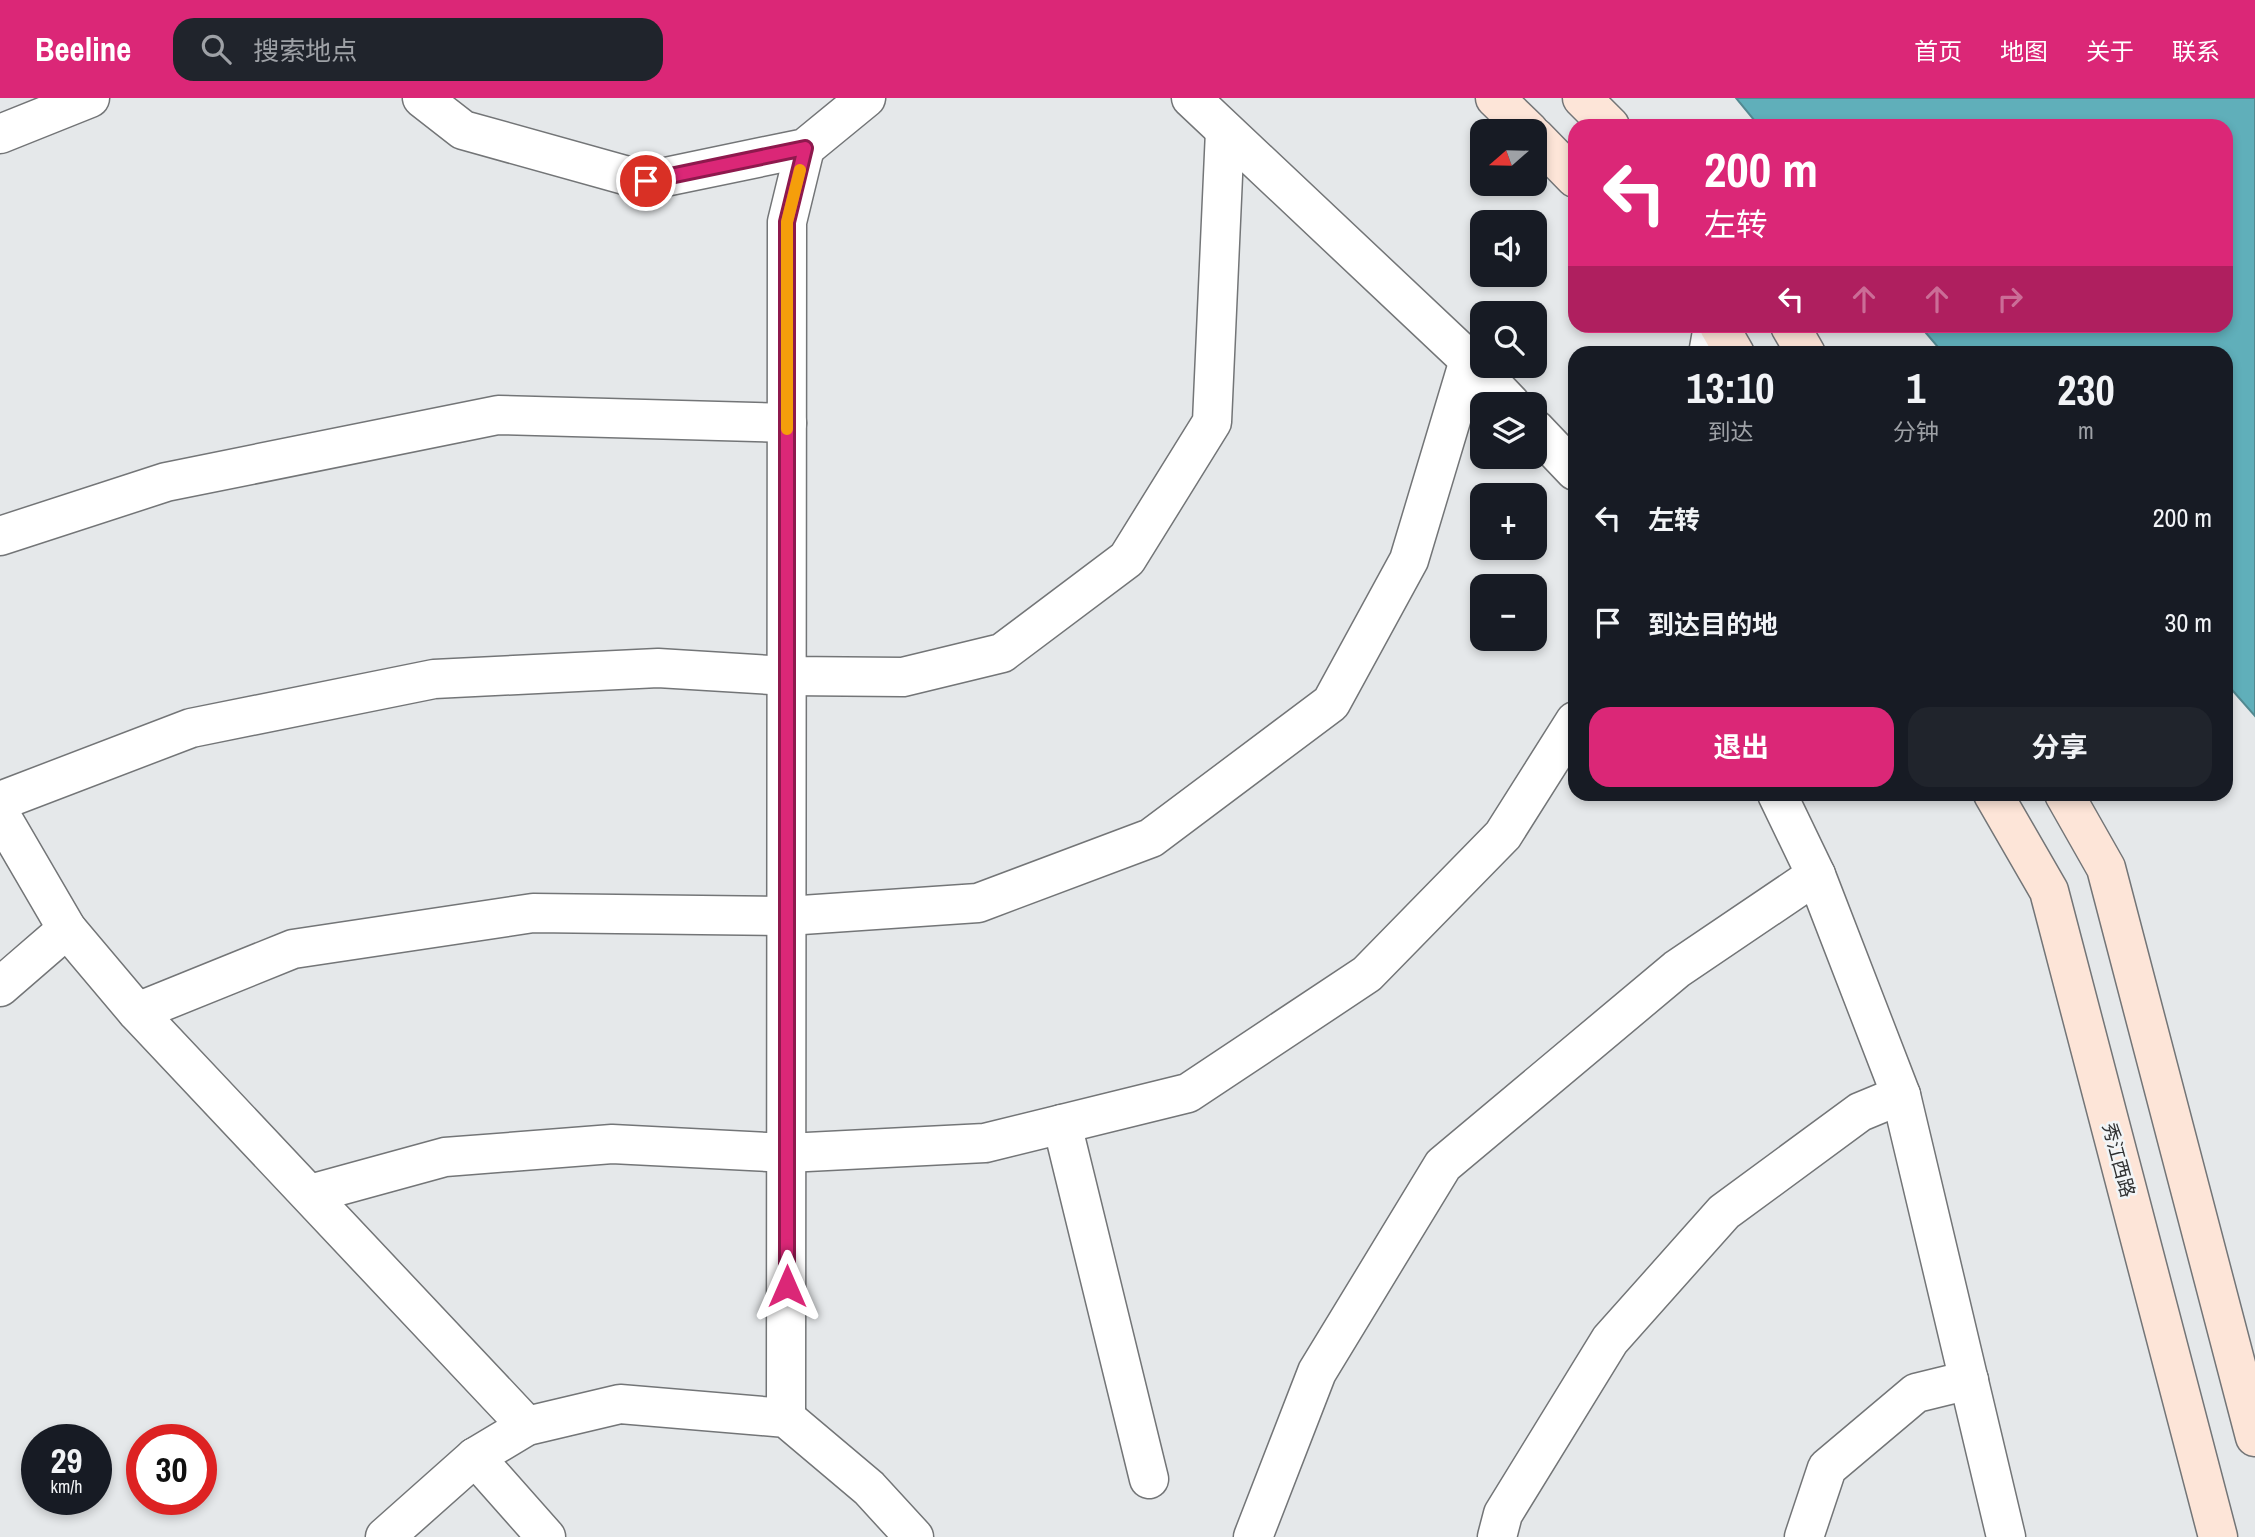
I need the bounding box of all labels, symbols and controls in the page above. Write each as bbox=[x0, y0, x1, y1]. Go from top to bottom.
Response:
search box bbox=[173, 18, 663, 81]
text: Beeline bbox=[35, 27, 131, 71]
icon: search bbox=[197, 30, 235, 68]
text: 搜索地点 bbox=[253, 33, 357, 68]
text: 首页 bbox=[1914, 35, 1962, 67]
text: 地图 bbox=[2000, 35, 2048, 67]
text: 关于 bbox=[2086, 35, 2134, 67]
text: 联系 bbox=[2172, 35, 2220, 67]
north arrow bbox=[1470, 119, 1547, 196]
map controls bbox=[1470, 119, 1547, 651]
text: 200 m bbox=[1704, 136, 1818, 202]
icon: left bbox=[1589, 147, 1680, 238]
pin bbox=[616, 151, 676, 211]
icon: arrive bbox=[627, 162, 665, 200]
text: 左转 bbox=[1704, 203, 1768, 246]
button: sound bbox=[1470, 210, 1547, 287]
icon: left bbox=[1772, 280, 1810, 318]
icon: ahead bbox=[1845, 280, 1883, 318]
icon: ahead bbox=[1918, 280, 1956, 318]
icon: right bbox=[1991, 280, 2029, 318]
button: search bbox=[1470, 301, 1547, 378]
text: 13:10 bbox=[1686, 360, 1774, 416]
text: 1 bbox=[1906, 360, 1925, 416]
text: 230 bbox=[2057, 362, 2115, 418]
button: layers bbox=[1470, 392, 1547, 469]
text: m bbox=[2078, 415, 2094, 446]
text: 到达 bbox=[1707, 416, 1753, 447]
text: 分钟 bbox=[1893, 416, 1939, 447]
button: + bbox=[1470, 483, 1547, 560]
icon: left bbox=[1589, 499, 1627, 537]
text: 200 m bbox=[2153, 500, 2212, 535]
text: 左转 bbox=[1648, 502, 1700, 537]
button: − bbox=[1470, 574, 1547, 651]
icon: arrive bbox=[1589, 604, 1627, 642]
text: 30 m bbox=[2165, 605, 2212, 640]
text: 到达目的地 bbox=[1648, 607, 1778, 642]
button: 退出 bbox=[1589, 707, 1894, 787]
button: 分享 bbox=[1908, 707, 2212, 787]
street label: 秀江西路 bbox=[2097, 1120, 2141, 1200]
position arrow bbox=[750, 1249, 824, 1323]
speed limit sign: 30 bbox=[126, 1424, 217, 1515]
text: 29 bbox=[51, 1437, 82, 1484]
text: km/h bbox=[51, 1474, 83, 1499]

